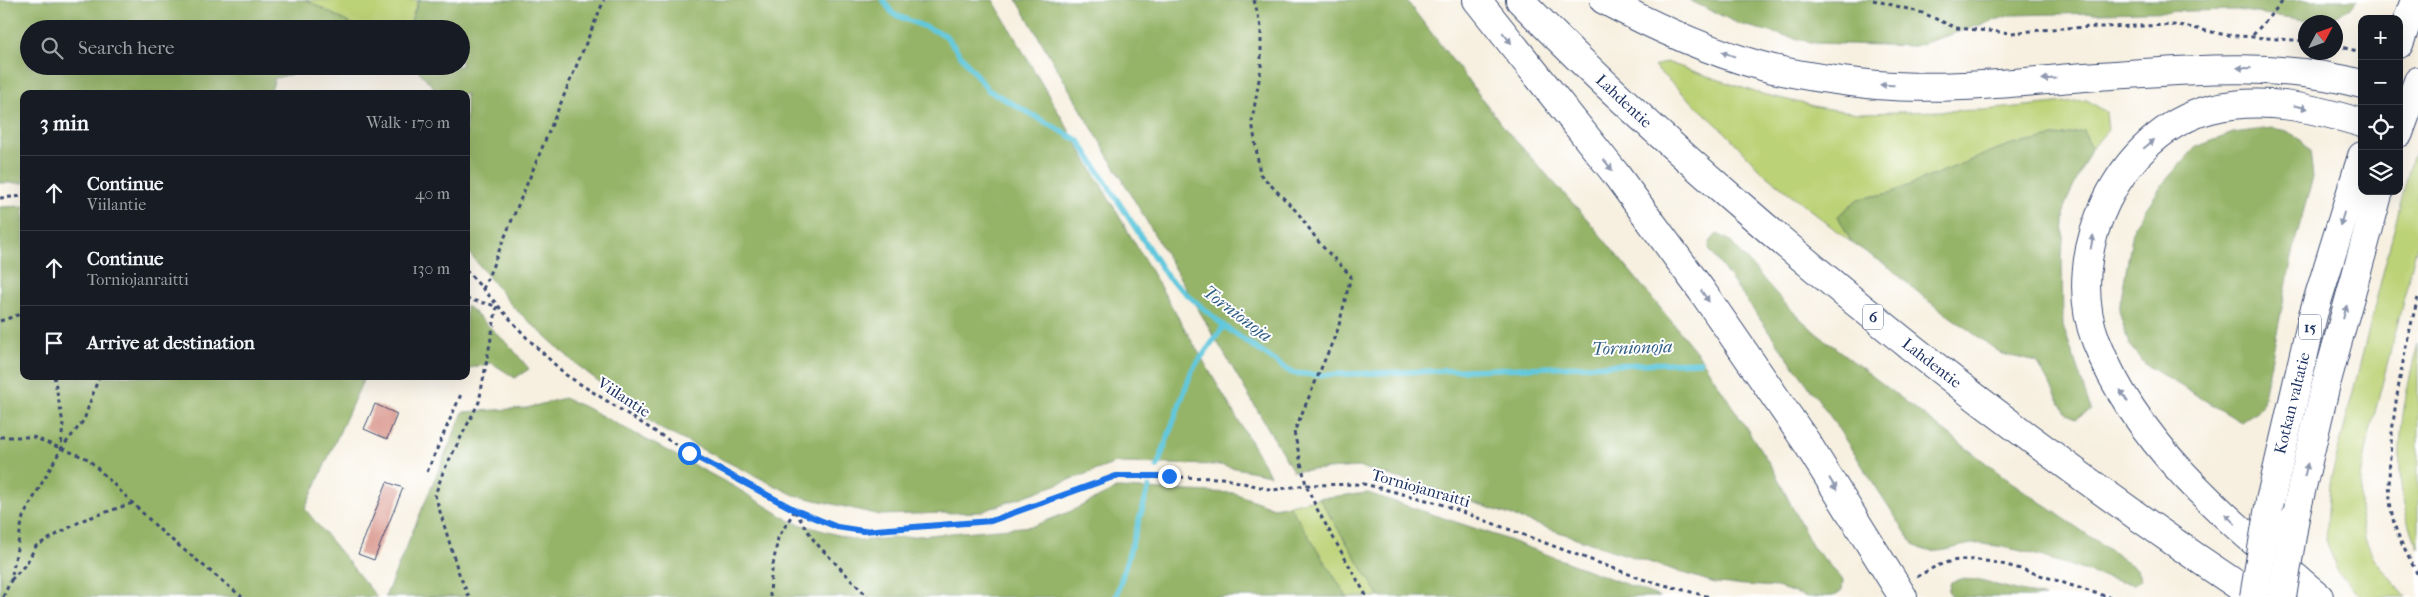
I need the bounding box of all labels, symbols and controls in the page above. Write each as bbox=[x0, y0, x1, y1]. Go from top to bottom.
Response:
north arrow bbox=[2298, 15, 2343, 60]
map controls bbox=[2358, 15, 2403, 195]
button: + bbox=[2358, 15, 2403, 60]
search box bbox=[20, 20, 470, 75]
one-way arrow bbox=[1501, 31, 1512, 44]
icon: search bbox=[38, 34, 66, 62]
text: Search here bbox=[78, 37, 174, 59]
one-way arrow bbox=[1720, 50, 1735, 57]
button: − bbox=[2358, 60, 2403, 105]
one-way arrow bbox=[2236, 64, 2252, 72]
street label: Lahdentie bbox=[1592, 70, 1656, 132]
one-way arrow bbox=[2041, 76, 2057, 84]
one-way arrow bbox=[1878, 81, 1894, 89]
one-way arrow bbox=[2293, 103, 2308, 111]
button: locate bbox=[2358, 105, 2403, 150]
text: 3 min bbox=[40, 111, 89, 135]
text: Walk · 170 m bbox=[366, 113, 450, 132]
one-way arrow bbox=[2142, 139, 2155, 150]
button: layers bbox=[2358, 150, 2403, 195]
one-way arrow bbox=[1603, 158, 1614, 171]
text: Continue bbox=[87, 173, 163, 195]
icon: ahead bbox=[40, 179, 68, 207]
text: 40 m bbox=[415, 184, 450, 203]
text: Viilantie bbox=[87, 195, 146, 214]
one-way arrow bbox=[2338, 212, 2346, 227]
one-way arrow bbox=[2089, 233, 2097, 249]
text: Continue bbox=[87, 248, 163, 270]
icon: ahead bbox=[40, 254, 68, 282]
text: 130 m bbox=[412, 259, 450, 278]
text: Torniojanraitti bbox=[87, 270, 189, 289]
water label: Tornionoja bbox=[1198, 281, 1276, 347]
one-way arrow bbox=[1700, 289, 1710, 303]
road number: 6 bbox=[1863, 304, 1883, 330]
one-way arrow bbox=[2341, 305, 2349, 320]
road number: 15 bbox=[2299, 314, 2321, 340]
icon: arrive bbox=[40, 329, 68, 357]
text: Arrive at destination bbox=[87, 332, 255, 354]
street label: Lahdentie bbox=[1899, 334, 1966, 392]
water label: Tornionoja bbox=[1591, 336, 1673, 360]
street label: Kotkan valtatie bbox=[2270, 350, 2314, 456]
street label: Viilantie bbox=[593, 372, 654, 421]
one-way arrow bbox=[2119, 389, 2129, 403]
route start bbox=[678, 442, 701, 465]
one-way arrow bbox=[2302, 462, 2310, 477]
route end bbox=[1158, 465, 1181, 488]
street label: Torniojanraitti bbox=[1369, 465, 1473, 511]
one-way arrow bbox=[1829, 478, 1838, 491]
one-way arrow bbox=[2224, 513, 2236, 525]

